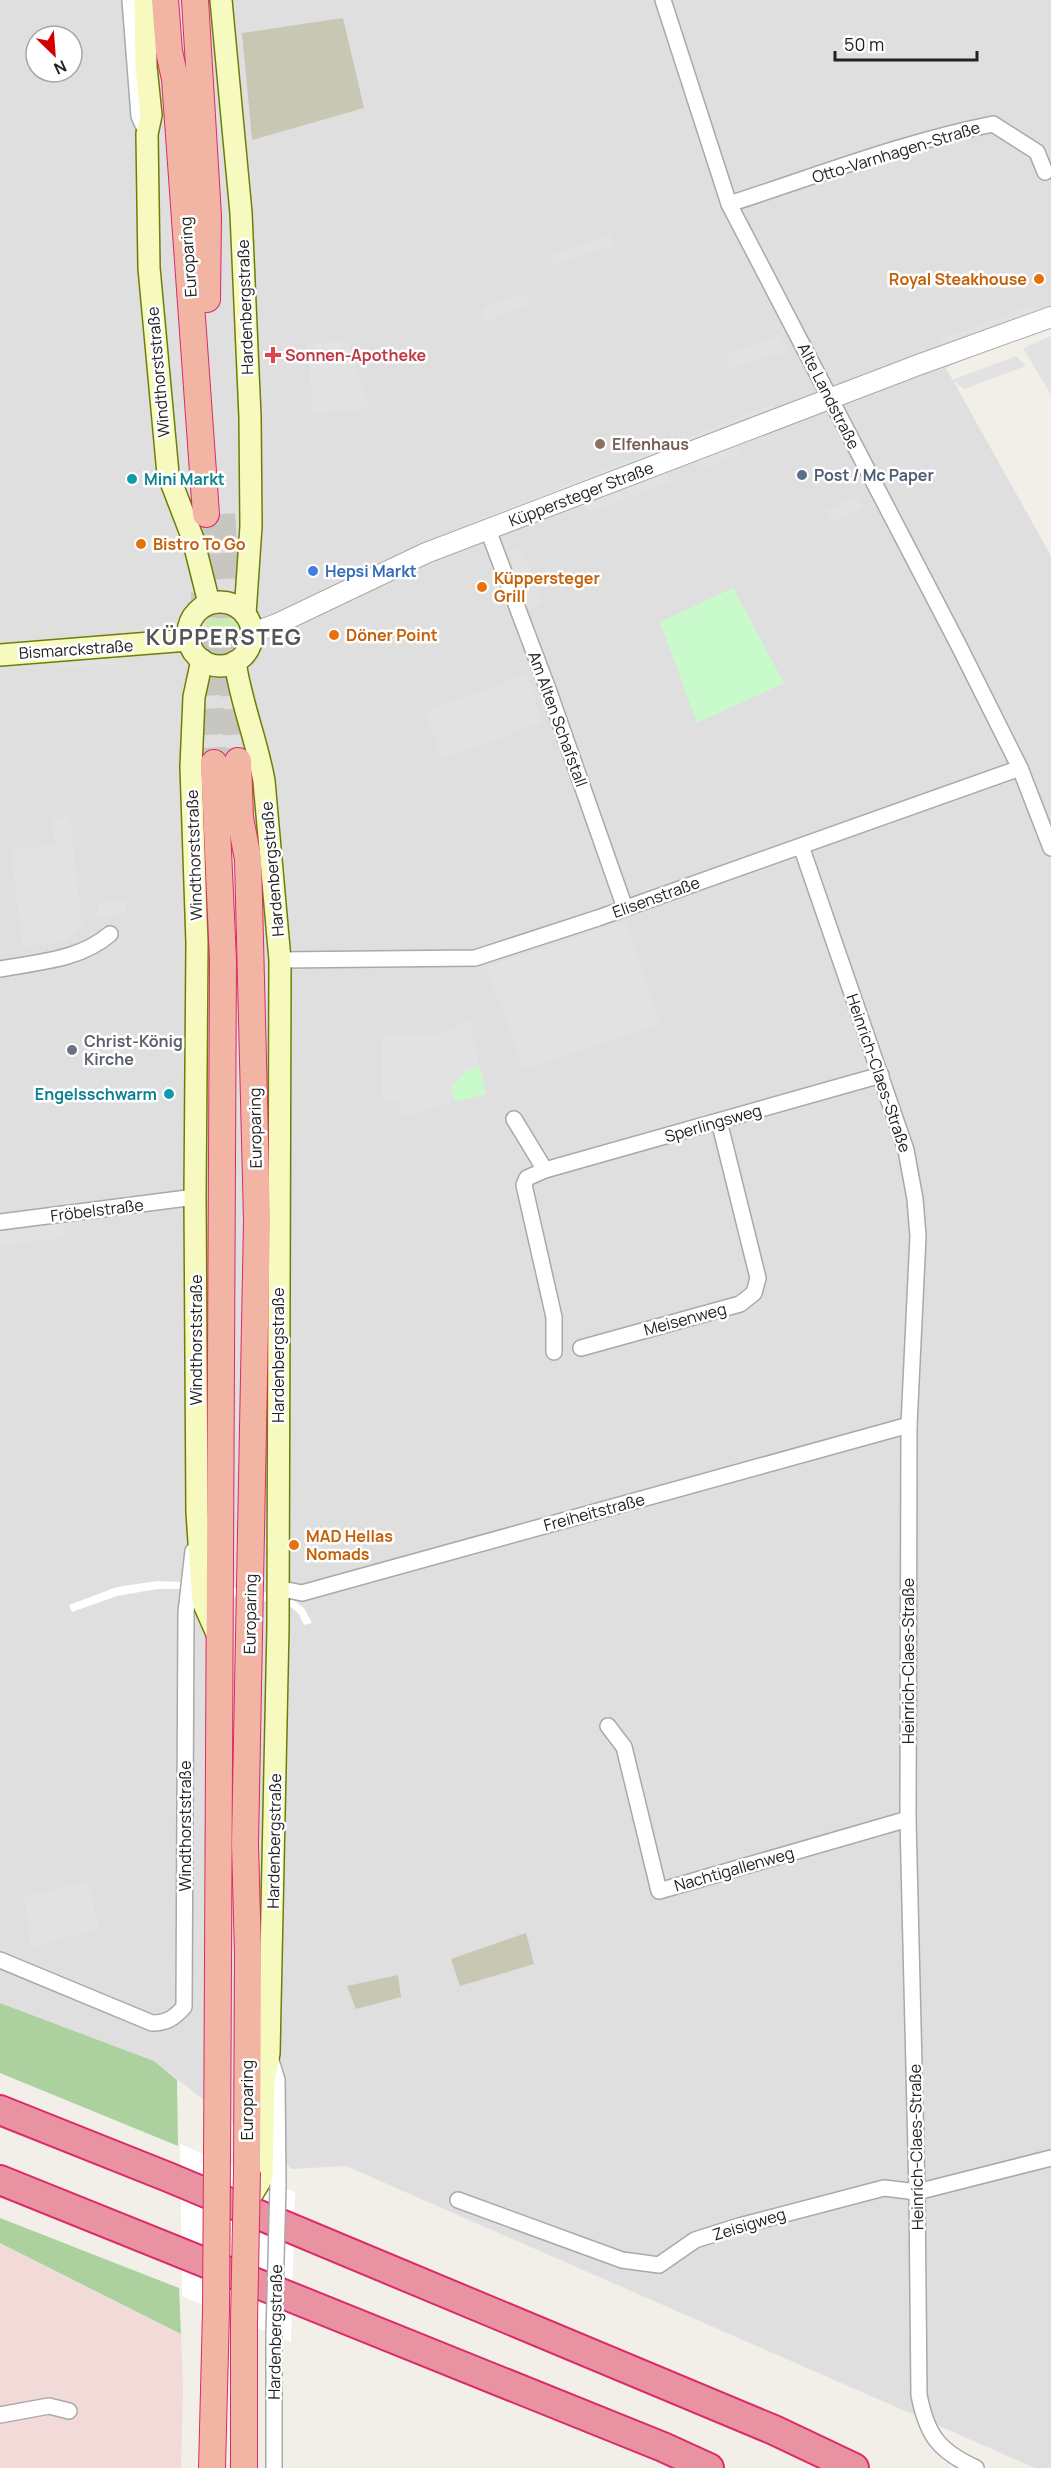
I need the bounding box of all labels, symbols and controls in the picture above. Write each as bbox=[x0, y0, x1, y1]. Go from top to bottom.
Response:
north arrow bbox=[24, 24, 84, 84]
scale bar bbox=[835, 24, 978, 62]
text: 50 m bbox=[844, 32, 884, 56]
text: N bbox=[50, 55, 70, 80]
street label: Otto-Varnhagen-Straße bbox=[809, 116, 983, 188]
street label: Europaring bbox=[174, 216, 202, 298]
street label: Hardenbergstraße bbox=[232, 239, 258, 375]
place label: Royal Steakhouse bbox=[889, 268, 1027, 290]
marker: Royal Steakhouse bbox=[1032, 272, 1046, 286]
street label: Windthorststraße bbox=[141, 306, 175, 438]
street label: Alte Landstraße bbox=[793, 339, 865, 453]
place label: Sonnen-Apotheke bbox=[285, 344, 427, 366]
marker: Sonnen-Apotheke bbox=[266, 348, 280, 362]
place label: Elfenhaus bbox=[612, 433, 689, 455]
marker: Elfenhaus bbox=[593, 437, 607, 451]
street label: Küppersteger Straße bbox=[505, 456, 657, 532]
place label: Post / Mc Paper bbox=[814, 464, 934, 486]
place label: Mini Markt bbox=[144, 468, 225, 490]
marker: Post / Mc Paper bbox=[795, 468, 809, 482]
marker: Mini Markt bbox=[125, 472, 139, 486]
place label: Bistro To Go bbox=[153, 533, 246, 555]
marker: Bistro To Go bbox=[134, 537, 148, 551]
place label: Hepsi Markt bbox=[325, 560, 417, 582]
marker: Hepsi Markt bbox=[306, 564, 320, 578]
place label: Küppersteger Grill bbox=[494, 567, 600, 607]
marker: Küppersteger Grill bbox=[475, 580, 489, 594]
district label: KÜPPERSTEG bbox=[146, 622, 302, 652]
place label: Döner Point bbox=[346, 624, 438, 646]
marker: Döner Point bbox=[327, 628, 341, 642]
street label: Bismarckstraße bbox=[18, 634, 134, 664]
street label: Am Alten Schafstall bbox=[523, 648, 593, 790]
street label: Windthorststraße bbox=[181, 789, 207, 921]
street label: Hardenbergstraße bbox=[255, 801, 289, 937]
street label: Elisenstraße bbox=[609, 871, 703, 923]
street label: Heinrich-Claes-Straße bbox=[842, 991, 916, 1155]
place label: Christ-König Kirche bbox=[84, 1030, 183, 1070]
marker: Christ-König Kirche bbox=[65, 1043, 79, 1057]
place label: Engelsschwarm bbox=[35, 1083, 157, 1105]
marker: Engelsschwarm bbox=[162, 1087, 176, 1101]
street label: Europaring bbox=[243, 1088, 267, 1168]
street label: Sperlingsweg bbox=[662, 1099, 764, 1147]
street label: Fröbelstraße bbox=[49, 1193, 145, 1227]
street label: Windthorststraße bbox=[185, 1274, 207, 1406]
street label: Hardenbergstraße bbox=[267, 1287, 289, 1423]
street label: Meisenweg bbox=[641, 1297, 729, 1341]
street label: Freiheitstraße bbox=[541, 1488, 647, 1536]
place label: MAD Hellas Nomads bbox=[306, 1525, 393, 1565]
marker: MAD Hellas Nomads bbox=[287, 1538, 301, 1552]
street label: Europaring bbox=[238, 1574, 262, 1654]
street label: Heinrich-Claes-Straße bbox=[897, 1578, 919, 1744]
street label: Windthorststraße bbox=[174, 1760, 196, 1892]
street label: Hardenbergstraße bbox=[262, 1773, 286, 1909]
street label: Nachtigallenweg bbox=[672, 1841, 796, 1897]
street label: Europaring bbox=[236, 2060, 258, 2140]
street label: Heinrich-Claes-Straße bbox=[904, 2064, 928, 2230]
street label: Zeisigweg bbox=[710, 2202, 788, 2246]
street label: Hardenbergstraße bbox=[263, 2264, 287, 2400]

